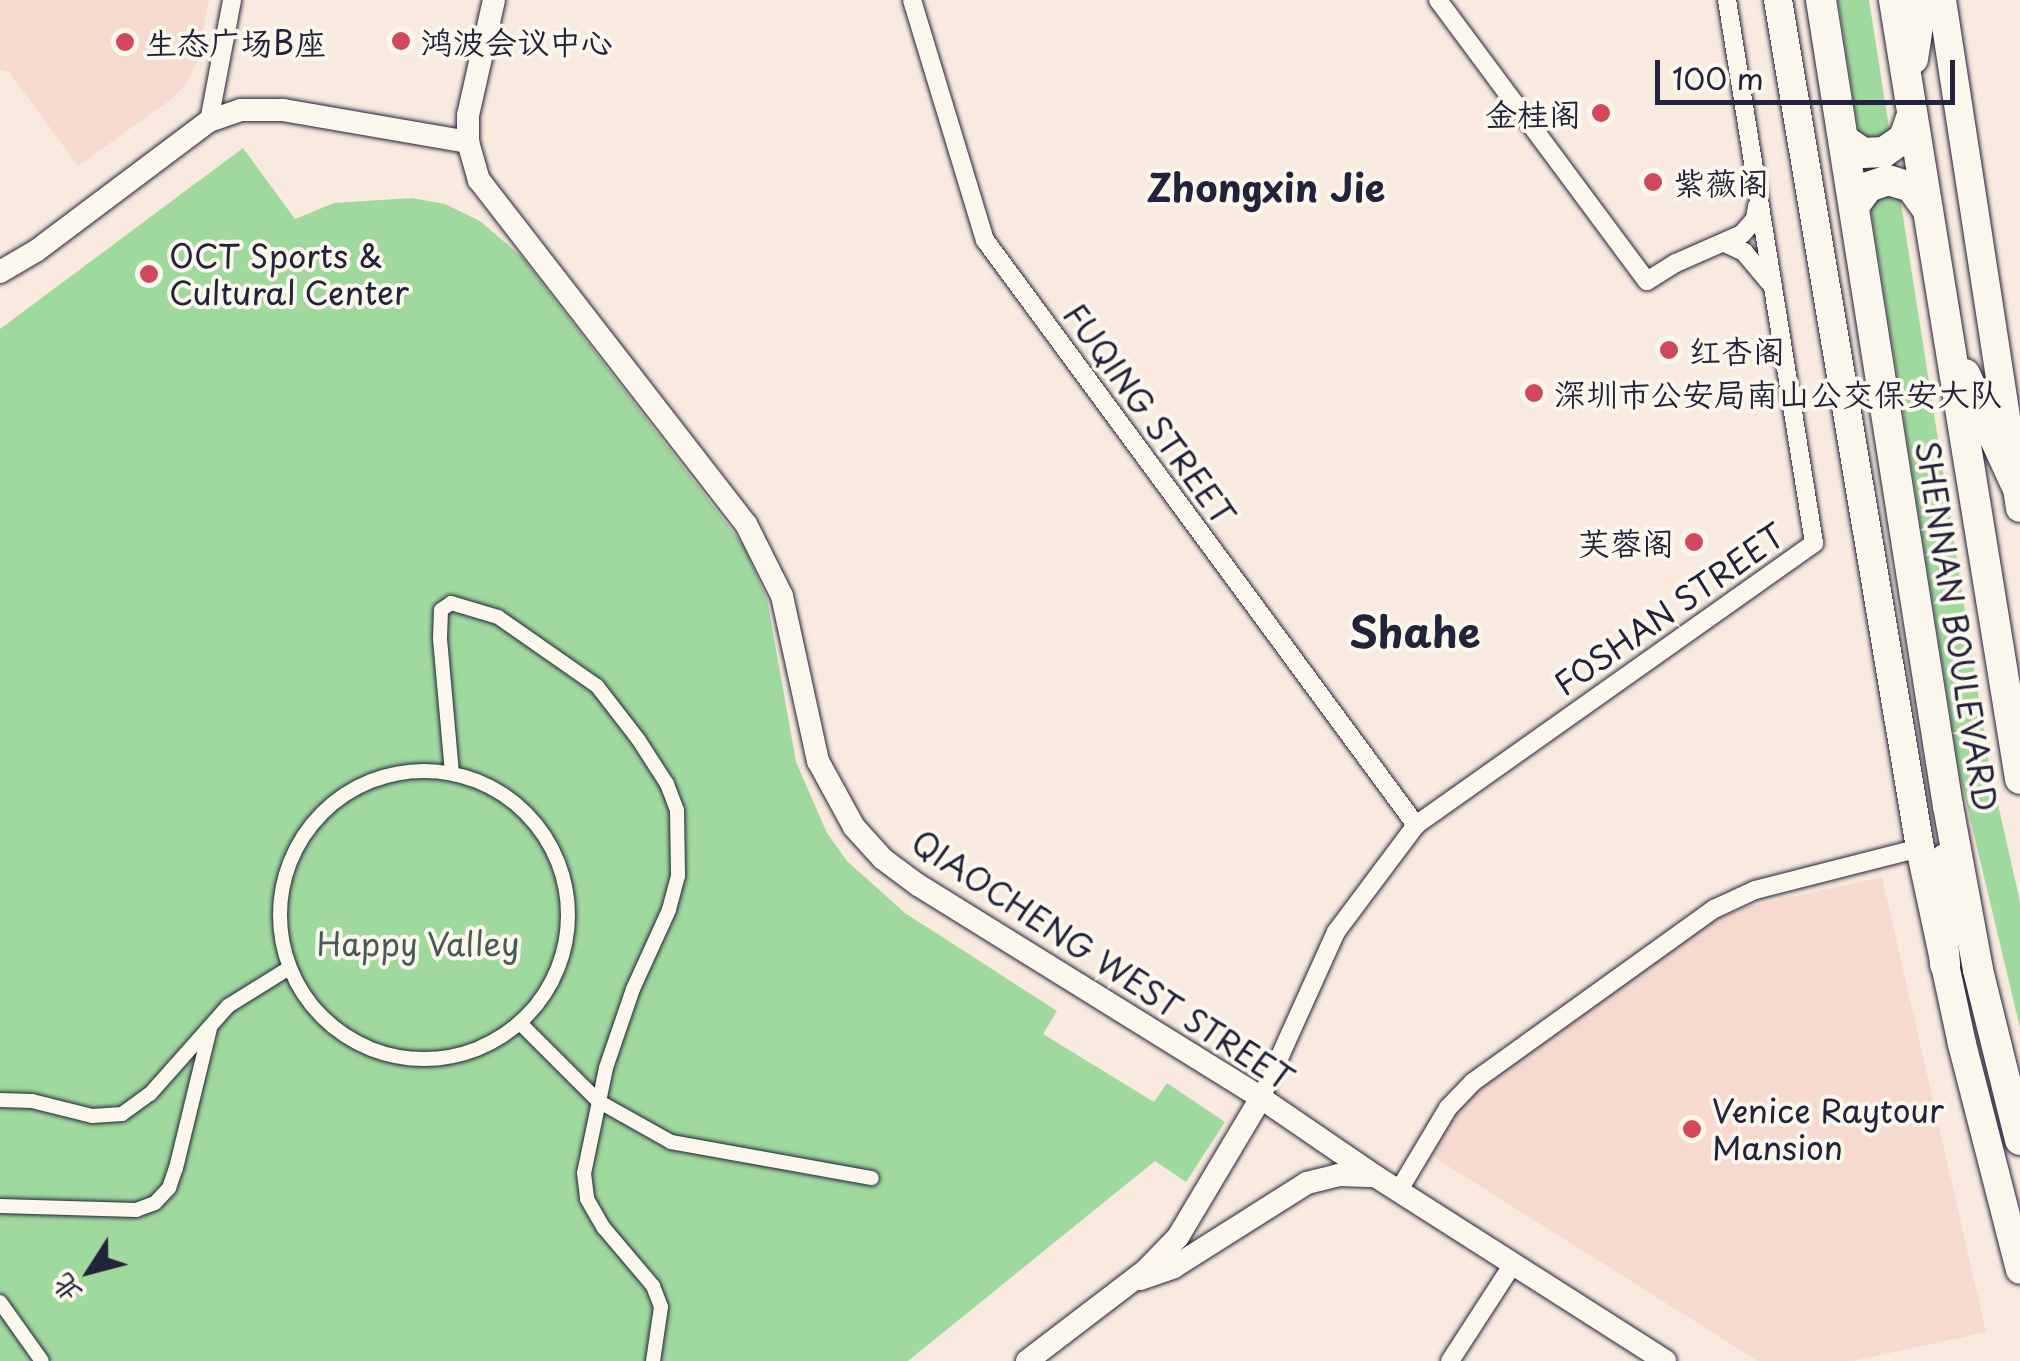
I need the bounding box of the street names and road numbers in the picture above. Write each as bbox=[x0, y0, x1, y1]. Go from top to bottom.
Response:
street label: FUQING STREET bbox=[1056, 294, 1244, 534]
street label: SHENNAN BOULEVARD bbox=[1909, 437, 2005, 815]
street label: FOSHAN STREET bbox=[1546, 515, 1792, 703]
street label: QIAOCHENG WEST STREET bbox=[904, 821, 1302, 1099]

